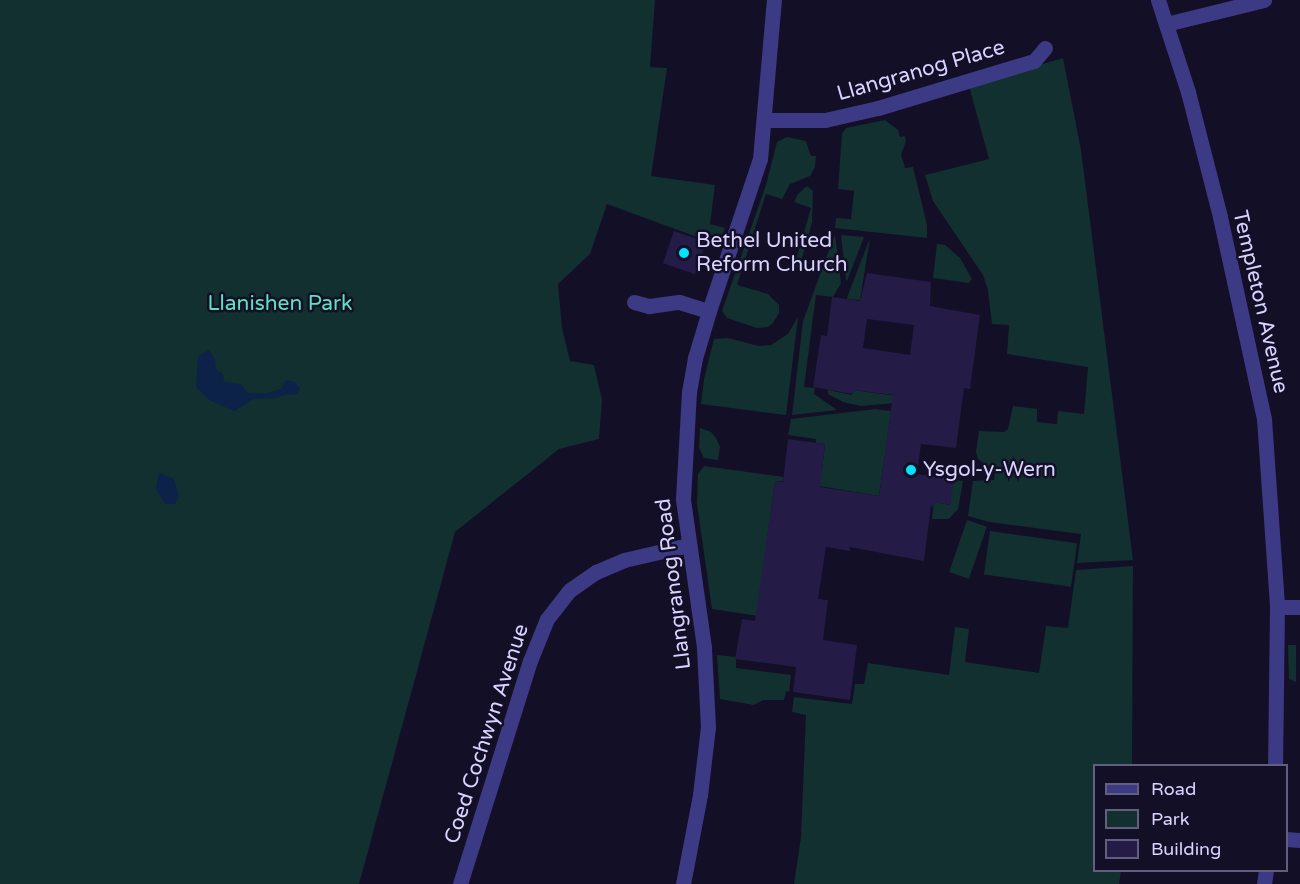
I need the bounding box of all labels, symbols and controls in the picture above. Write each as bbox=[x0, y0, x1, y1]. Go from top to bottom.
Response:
street label: Llangranog Place bbox=[834, 35, 1008, 107]
street label: Templeton Avenue bbox=[1227, 208, 1293, 396]
place label: Bethel United Reform Church bbox=[696, 228, 848, 278]
marker: Bethel United Reform Church bbox=[677, 246, 691, 260]
park label: Llanishen Park bbox=[207, 291, 353, 317]
place label: Ysgol-y-Wern bbox=[923, 457, 1056, 483]
marker: Ysgol-y-Wern bbox=[904, 463, 918, 477]
street label: Llangranog Road bbox=[651, 497, 697, 671]
street label: Coed Cochwyn Avenue bbox=[440, 621, 534, 847]
legend bbox=[1093, 764, 1288, 872]
text: Road bbox=[1151, 778, 1196, 800]
text: Park bbox=[1151, 808, 1189, 830]
text: Building bbox=[1151, 838, 1221, 860]

